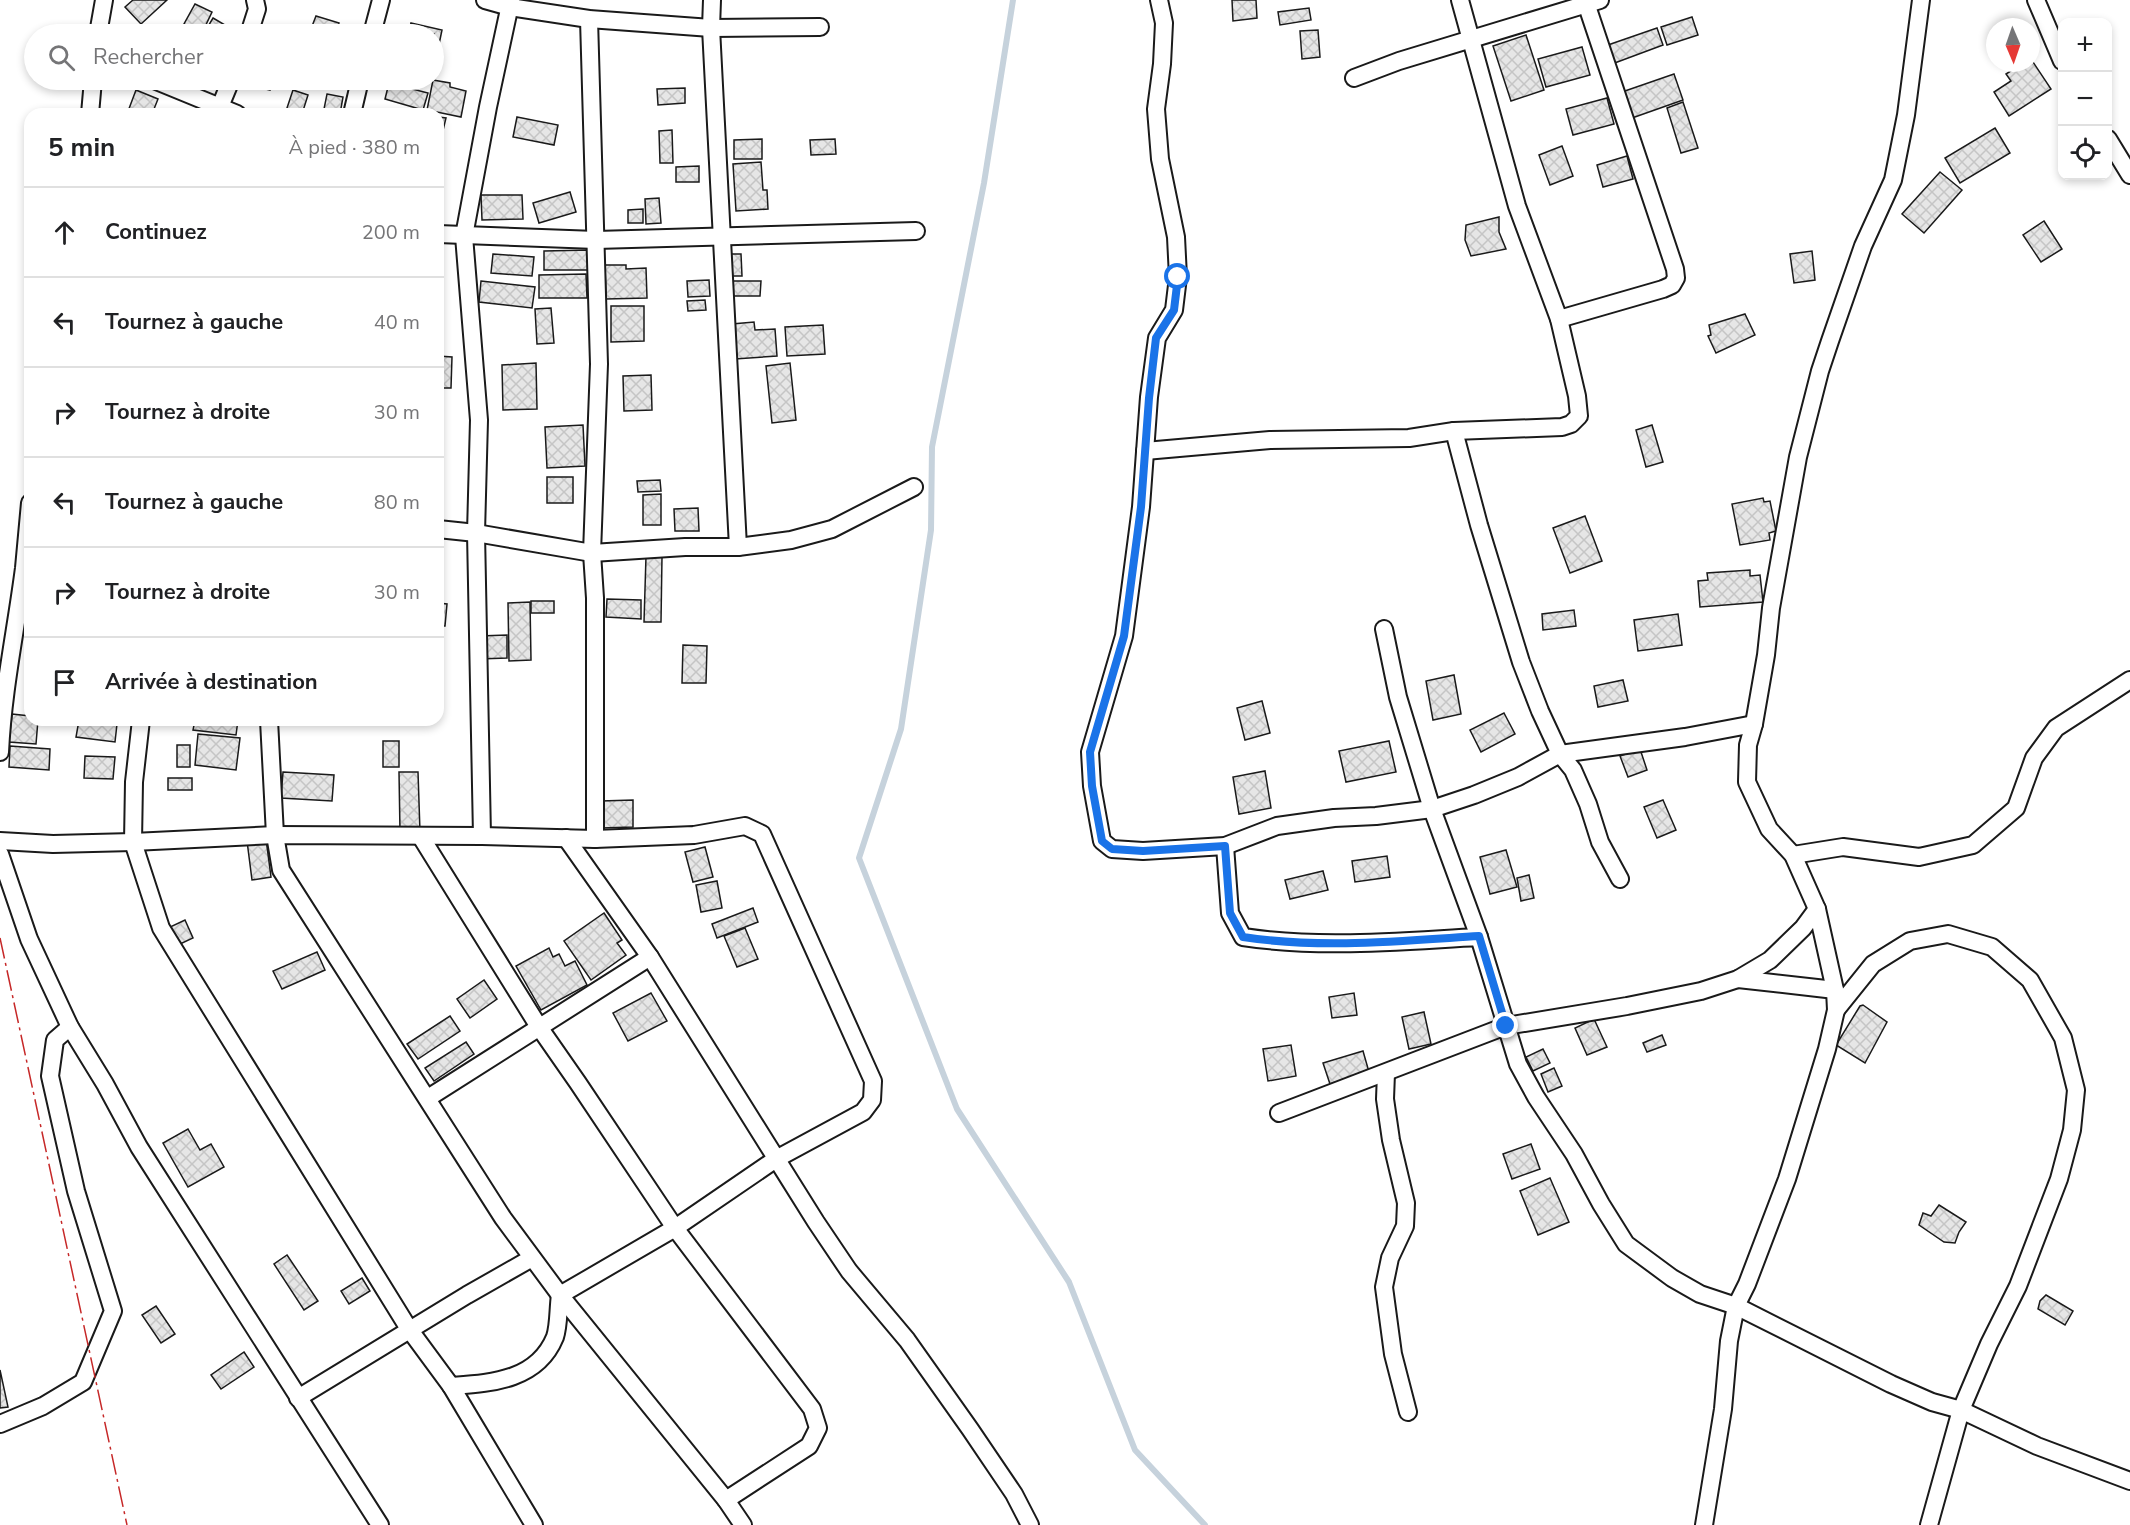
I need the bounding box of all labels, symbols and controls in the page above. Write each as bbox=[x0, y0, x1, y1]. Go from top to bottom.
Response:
north arrow bbox=[1986, 18, 2040, 72]
map controls bbox=[2058, 18, 2112, 180]
button: + bbox=[2058, 18, 2112, 72]
search box bbox=[24, 24, 444, 90]
icon: search bbox=[45, 41, 78, 74]
text: Rechercher bbox=[93, 42, 204, 72]
button: − bbox=[2058, 72, 2112, 126]
button: locate bbox=[2058, 126, 2112, 180]
text: 5 min bbox=[48, 130, 115, 165]
text: À pied · 380 m bbox=[289, 134, 420, 161]
icon: ahead bbox=[48, 216, 81, 249]
text: Continuez bbox=[105, 217, 207, 247]
text: 200 m bbox=[362, 219, 420, 246]
route start bbox=[1164, 263, 1190, 289]
icon: left bbox=[48, 306, 81, 339]
text: Tournez à gauche bbox=[105, 307, 283, 337]
text: 40 m bbox=[374, 309, 420, 336]
icon: right bbox=[48, 396, 81, 429]
text: Tournez à droite bbox=[105, 397, 270, 427]
text: 30 m bbox=[374, 399, 420, 426]
icon: left bbox=[48, 486, 81, 519]
text: Tournez à gauche bbox=[105, 487, 283, 517]
text: 80 m bbox=[374, 489, 420, 516]
icon: right bbox=[48, 576, 81, 609]
text: Tournez à droite bbox=[105, 577, 270, 607]
text: 30 m bbox=[374, 579, 420, 606]
icon: arrive bbox=[48, 666, 81, 699]
text: Arrivée à destination bbox=[105, 667, 318, 697]
route end bbox=[1492, 1012, 1518, 1038]

